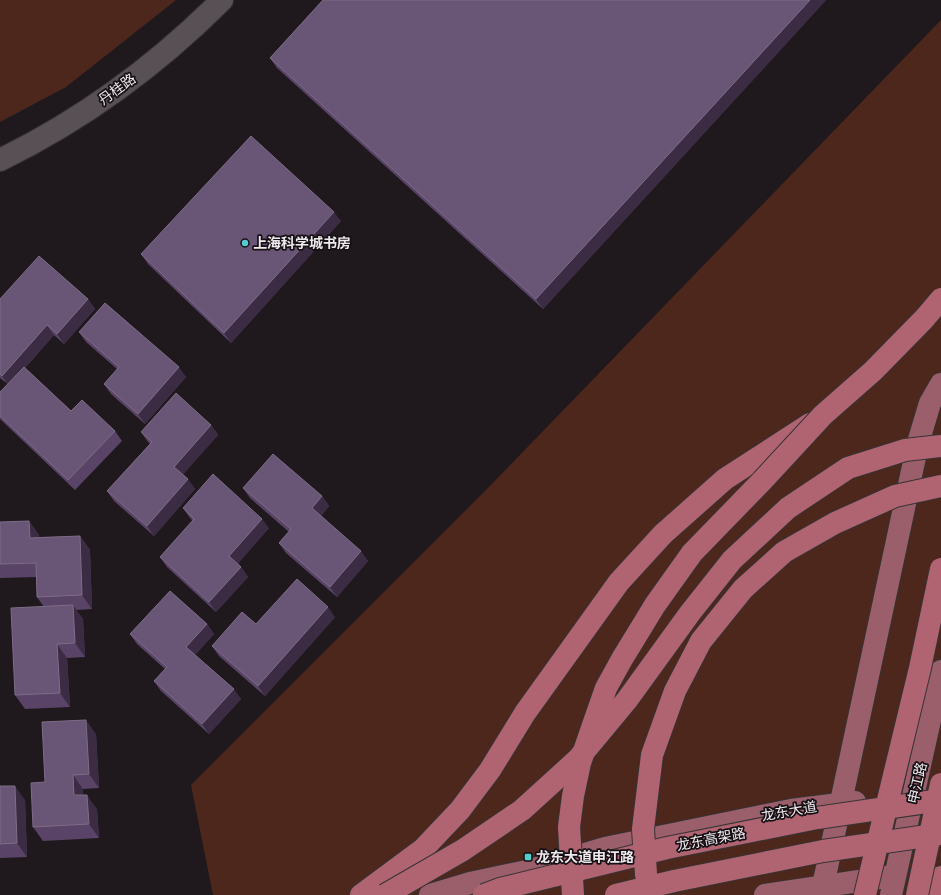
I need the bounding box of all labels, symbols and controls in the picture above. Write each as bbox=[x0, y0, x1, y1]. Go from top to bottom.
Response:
street label: 丹桂路 bbox=[95, 70, 139, 108]
place label: 上海科学城书房 bbox=[253, 235, 351, 251]
marker: 上海科学城书房 bbox=[240, 238, 250, 248]
street label: 申江路 bbox=[904, 761, 930, 805]
street label: 龙东大道 bbox=[760, 798, 818, 824]
street label: 龙东高架路 bbox=[675, 824, 747, 854]
place label: 龙东大道申江路 bbox=[536, 849, 634, 865]
marker: 龙东大道申江路 bbox=[523, 852, 533, 862]

